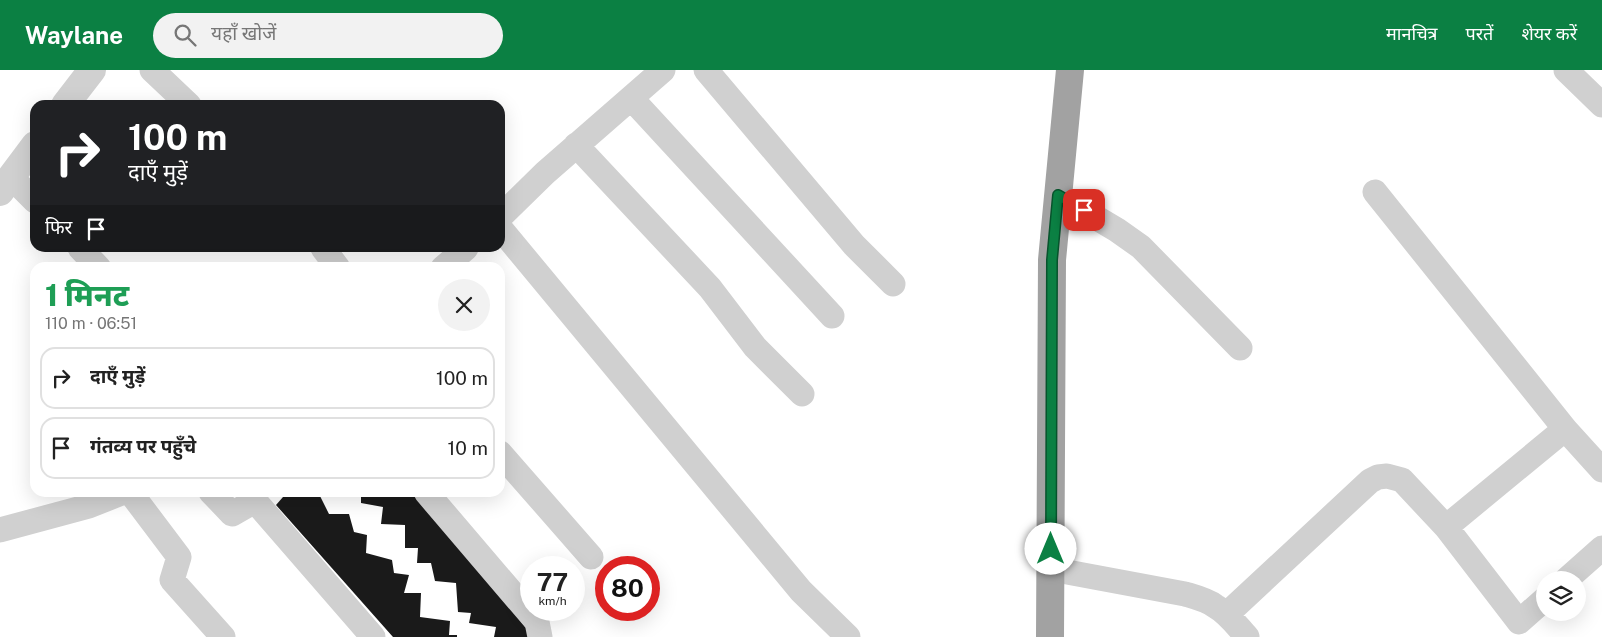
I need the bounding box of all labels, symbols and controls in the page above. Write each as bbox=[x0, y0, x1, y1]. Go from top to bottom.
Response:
search box bbox=[153, 13, 503, 58]
text: Waylane bbox=[25, 21, 123, 49]
icon: search bbox=[171, 21, 199, 49]
text: यहाँ खोजें bbox=[211, 22, 276, 44]
text: मानचित्र bbox=[1386, 23, 1438, 44]
text: परतें bbox=[1466, 23, 1493, 44]
text: शेयर करें bbox=[1521, 23, 1577, 44]
text: 100 m bbox=[128, 117, 227, 158]
icon: right bbox=[45, 120, 110, 185]
text: दाएँ मुड़ें bbox=[128, 159, 188, 185]
pin bbox=[1063, 189, 1105, 231]
icon: arrive bbox=[1070, 196, 1098, 224]
icon: arrive bbox=[82, 215, 110, 243]
text: फिर bbox=[45, 216, 72, 238]
text: 1 मिनट bbox=[45, 277, 129, 313]
button: close bbox=[438, 279, 490, 331]
text: 110 m · 06:51 bbox=[45, 314, 137, 333]
icon: right bbox=[47, 364, 75, 392]
text: दाएँ मुड़ें bbox=[90, 365, 145, 387]
text: 100 m bbox=[436, 367, 488, 389]
icon: arrive bbox=[47, 434, 75, 462]
text: गंतव्य पर पहुँचे bbox=[90, 435, 196, 457]
text: 10 m bbox=[448, 437, 488, 459]
position arrow bbox=[1024, 522, 1076, 574]
speed limit sign: 80 bbox=[595, 556, 660, 621]
text: 77 bbox=[537, 567, 568, 597]
map controls bbox=[1536, 571, 1586, 621]
button: layers bbox=[1536, 571, 1586, 621]
text: km/h bbox=[538, 594, 567, 608]

